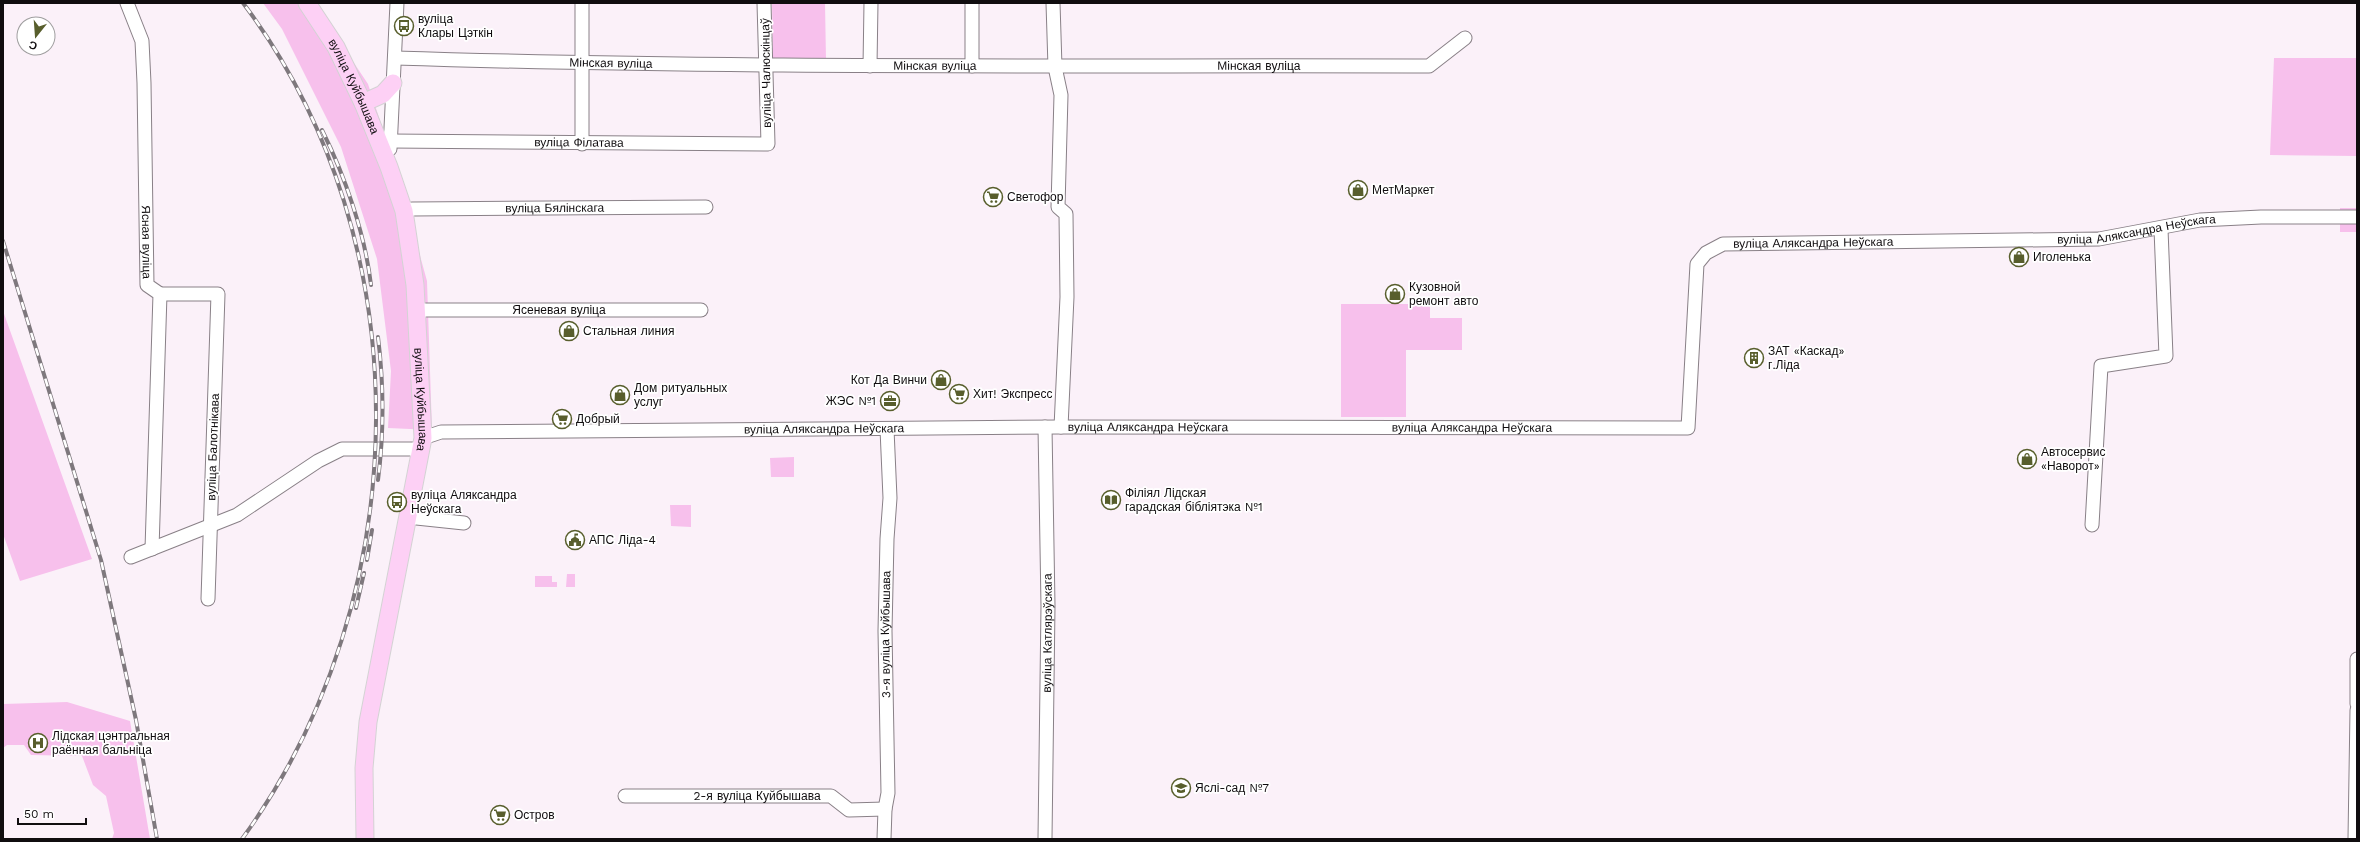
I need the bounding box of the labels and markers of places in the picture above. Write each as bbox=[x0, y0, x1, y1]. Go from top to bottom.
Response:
place label: вуліца Клары Цэткін bbox=[418, 12, 493, 40]
bus stop icon: вуліца Клары Цэткін bbox=[393, 15, 415, 37]
shop icon: МетМаркет bbox=[1347, 179, 1369, 201]
place label: МетМаркет bbox=[1372, 183, 1435, 197]
supermarket icon: Светофор bbox=[982, 186, 1004, 208]
place label: Светофор bbox=[1007, 190, 1064, 204]
shop icon: Иголенька bbox=[2008, 246, 2030, 268]
place label: Иголенька bbox=[2033, 250, 2091, 264]
place label: Кузовной ремонт авто bbox=[1409, 280, 1479, 308]
shop icon: Кузовной ремонт авто bbox=[1384, 283, 1406, 305]
shop icon: Стальная линия bbox=[558, 320, 580, 342]
place label: Стальная линия bbox=[583, 324, 674, 338]
place label: ЗАТ «Каскад» г.Ліда bbox=[1768, 344, 1845, 372]
building icon: ЗАТ «Каскад» г.Ліда bbox=[1743, 347, 1765, 369]
shop icon: Кот Да Винчи bbox=[930, 369, 952, 391]
place label: Кот Да Винчи bbox=[851, 373, 927, 387]
place label: Дом ритуальных услуг bbox=[634, 381, 727, 409]
supermarket icon: Хит! Экспресс bbox=[948, 383, 970, 405]
shop icon: Дом ритуальных услуг bbox=[609, 384, 631, 406]
place label: Хит! Экспресс bbox=[973, 387, 1052, 401]
office icon: ЖЭС №1 bbox=[879, 390, 901, 412]
place label: ЖЭС №1 bbox=[826, 394, 876, 408]
supermarket icon: Добрый bbox=[551, 408, 573, 430]
place label: Добрый bbox=[576, 412, 620, 426]
place label: Автосервис «Наворот» bbox=[2041, 445, 2106, 473]
shop icon: Автосервис «Наворот» bbox=[2016, 448, 2038, 470]
place label: Філіял Лідская гарадская бібліятэка №1 bbox=[1125, 486, 1263, 514]
place label: вуліца Аляксандра Неўскага bbox=[411, 488, 517, 516]
library icon: Філіял Лідская гарадская бібліятэка №1 bbox=[1100, 489, 1122, 511]
bus stop icon: вуліца Аляксандра Неўскага bbox=[386, 491, 408, 513]
public building icon: АПС Ліда-4 bbox=[564, 529, 586, 551]
place label: АПС Ліда-4 bbox=[589, 533, 656, 547]
place label: Лідская цэнтральная раённая бальніца bbox=[52, 729, 170, 757]
hospital icon: Лідская цэнтральная раённая бальніца bbox=[27, 732, 49, 754]
school or university icon: Яслі-сад №7 bbox=[1170, 777, 1192, 799]
place label: Яслі-сад №7 bbox=[1195, 781, 1269, 795]
supermarket icon: Остров bbox=[489, 804, 511, 826]
place label: Остров bbox=[514, 808, 555, 822]

